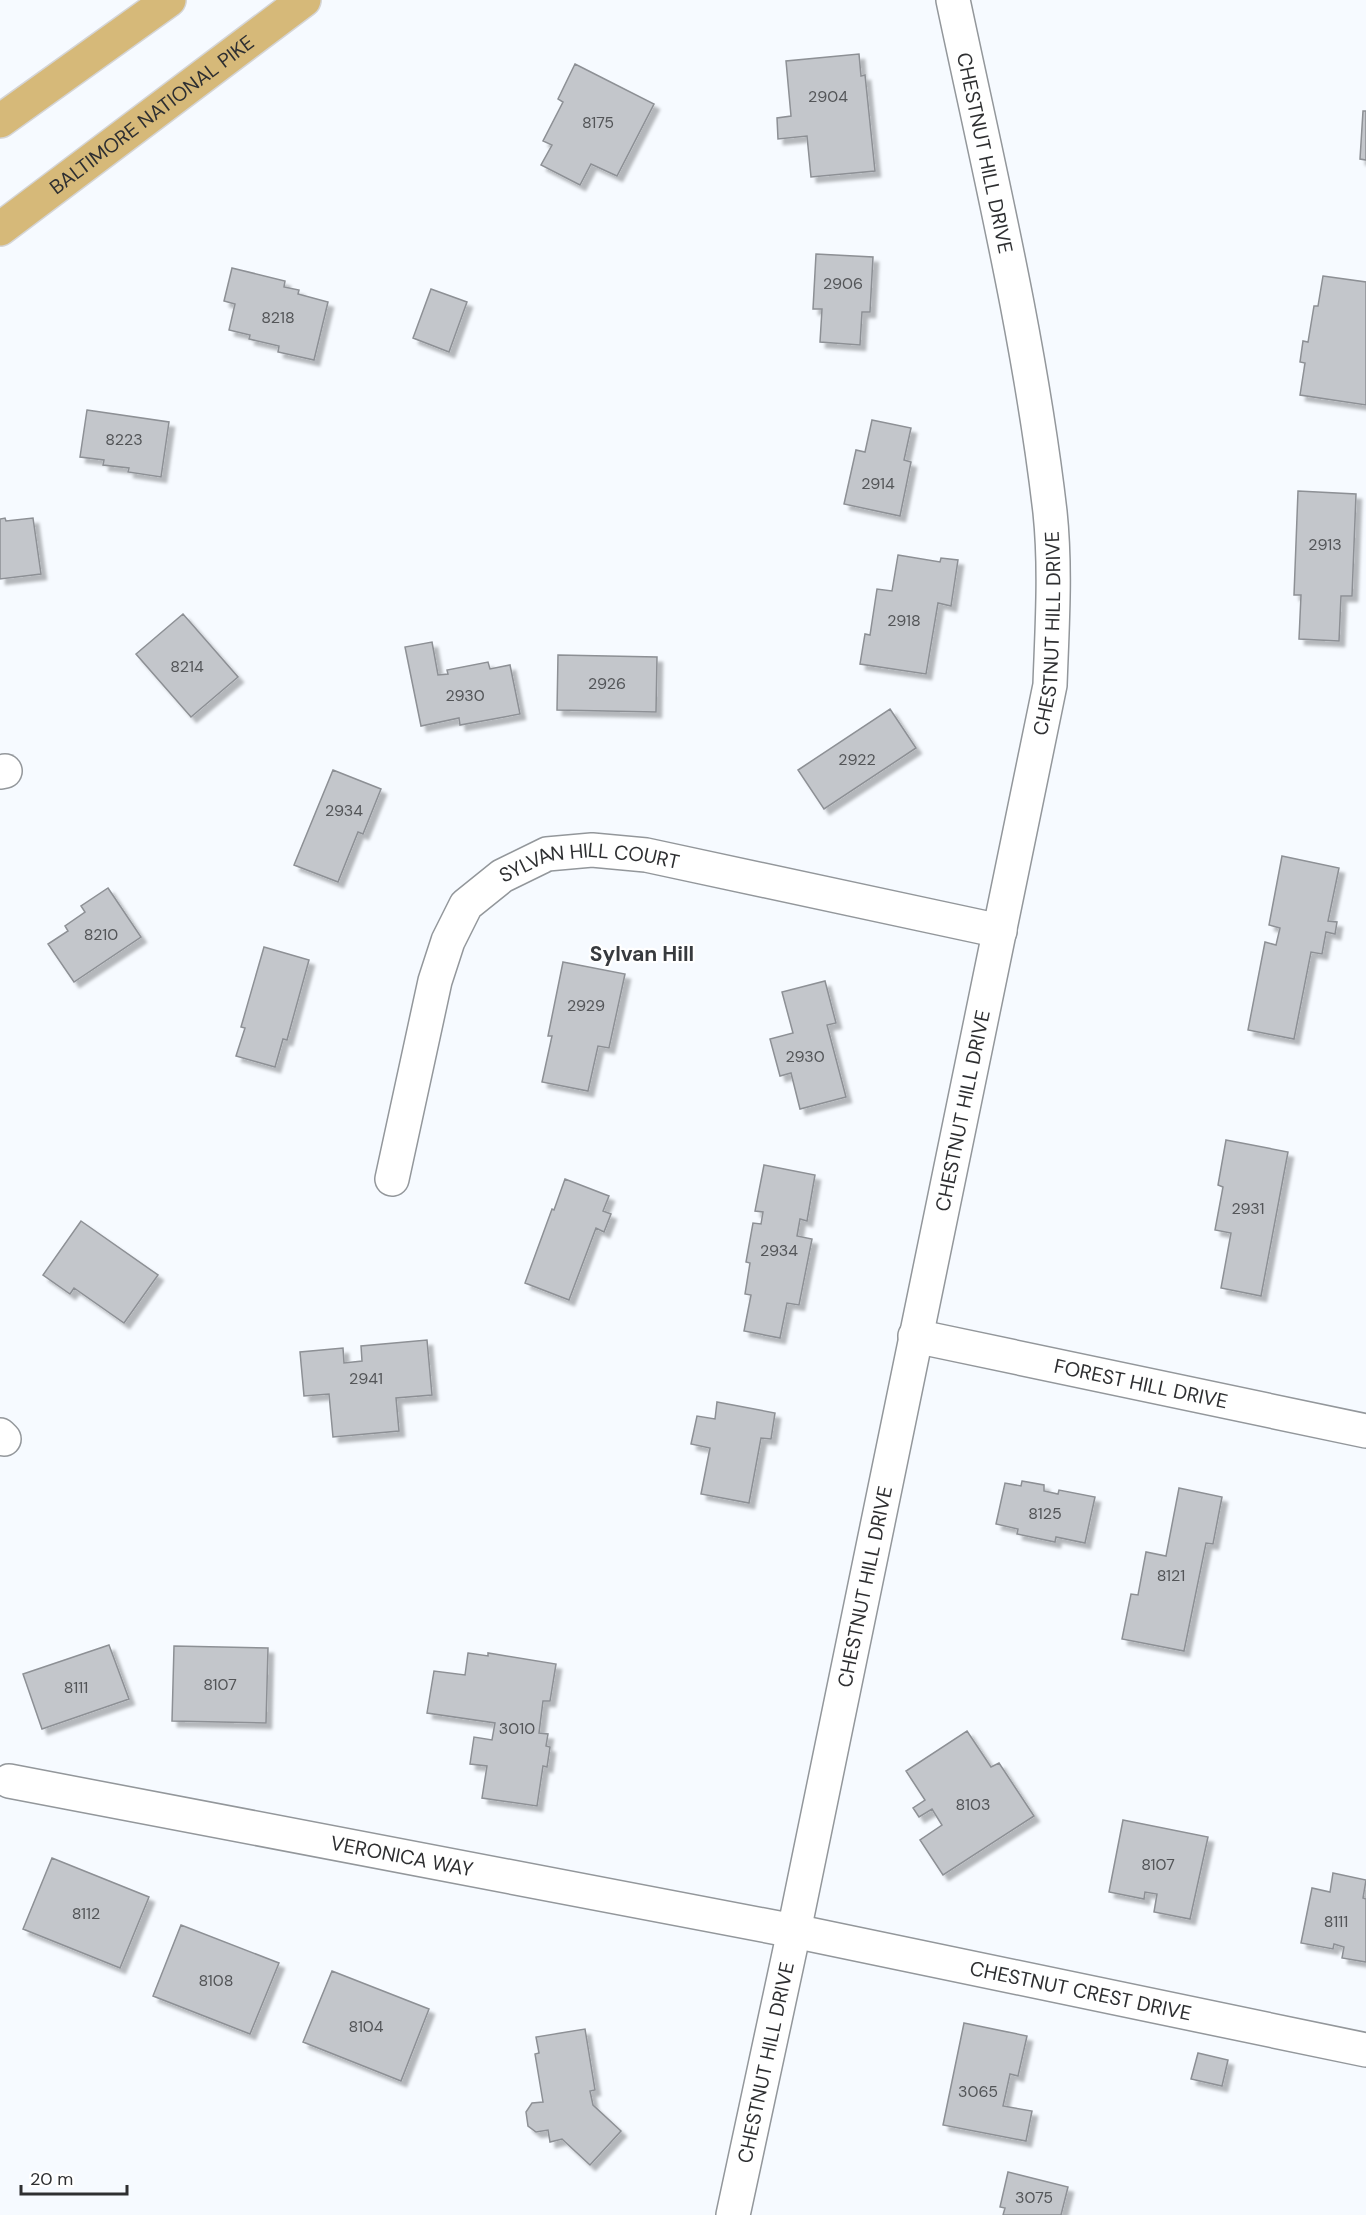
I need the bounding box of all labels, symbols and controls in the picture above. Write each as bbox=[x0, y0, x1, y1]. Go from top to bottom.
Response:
street label: BALTIMORE NATIONAL PIKE bbox=[44, 29, 259, 200]
street label: CHESTNUT HILL DRIVE bbox=[951, 50, 1019, 256]
house number: 2904 bbox=[808, 86, 848, 107]
house number: 8175 bbox=[582, 112, 614, 133]
house number: 2906 bbox=[823, 273, 863, 294]
house number: 8218 bbox=[261, 307, 295, 328]
house number: 8223 bbox=[105, 429, 143, 450]
house number: 2914 bbox=[861, 473, 895, 494]
street label: CHESTNUT HILL DRIVE bbox=[1027, 530, 1066, 738]
house number: 2913 bbox=[1308, 534, 1342, 555]
house number: 2918 bbox=[887, 610, 921, 631]
house number: 8214 bbox=[170, 656, 204, 677]
house number: 2926 bbox=[588, 673, 626, 694]
house number: 2930 bbox=[445, 685, 485, 706]
house number: 2922 bbox=[838, 749, 876, 770]
house number: 2934 bbox=[325, 800, 363, 821]
street label: SYLVAN HILL COURT bbox=[495, 837, 682, 889]
house number: 8210 bbox=[84, 924, 118, 945]
district label: Sylvan Hill bbox=[590, 940, 694, 968]
house number: 2929 bbox=[567, 995, 605, 1016]
street label: CHESTNUT HILL DRIVE bbox=[929, 1008, 996, 1214]
house number: 2930 bbox=[785, 1046, 825, 1067]
house number: 2931 bbox=[1231, 1198, 1265, 1219]
house number: 2934 bbox=[760, 1240, 798, 1261]
street label: FOREST HILL DRIVE bbox=[1052, 1353, 1230, 1415]
house number: 2941 bbox=[349, 1368, 383, 1389]
street label: CHESTNUT HILL DRIVE bbox=[831, 1484, 898, 1690]
house number: 8125 bbox=[1028, 1503, 1062, 1524]
house number: 8121 bbox=[1157, 1565, 1185, 1586]
house number: 8107 bbox=[203, 1674, 237, 1695]
house number: 8111 bbox=[64, 1677, 88, 1698]
house number: 3010 bbox=[499, 1718, 535, 1739]
house number: 8103 bbox=[956, 1794, 990, 1815]
street label: VERONICA WAY bbox=[328, 1830, 476, 1882]
house number: 8107 bbox=[1141, 1854, 1175, 1875]
house number: 8112 bbox=[72, 1903, 100, 1924]
house number: 8111 bbox=[1324, 1911, 1348, 1932]
street label: CHESTNUT CREST DRIVE bbox=[968, 1955, 1194, 2026]
street label: CHESTNUT HILL DRIVE bbox=[732, 1960, 800, 2165]
house number: 8108 bbox=[198, 1970, 234, 1991]
house number: 8104 bbox=[348, 2016, 384, 2037]
house number: 3065 bbox=[958, 2081, 998, 2102]
scale bar bbox=[21, 2158, 128, 2196]
text: 20 m bbox=[30, 2167, 73, 2191]
house number: 3075 bbox=[1015, 2187, 1053, 2208]

